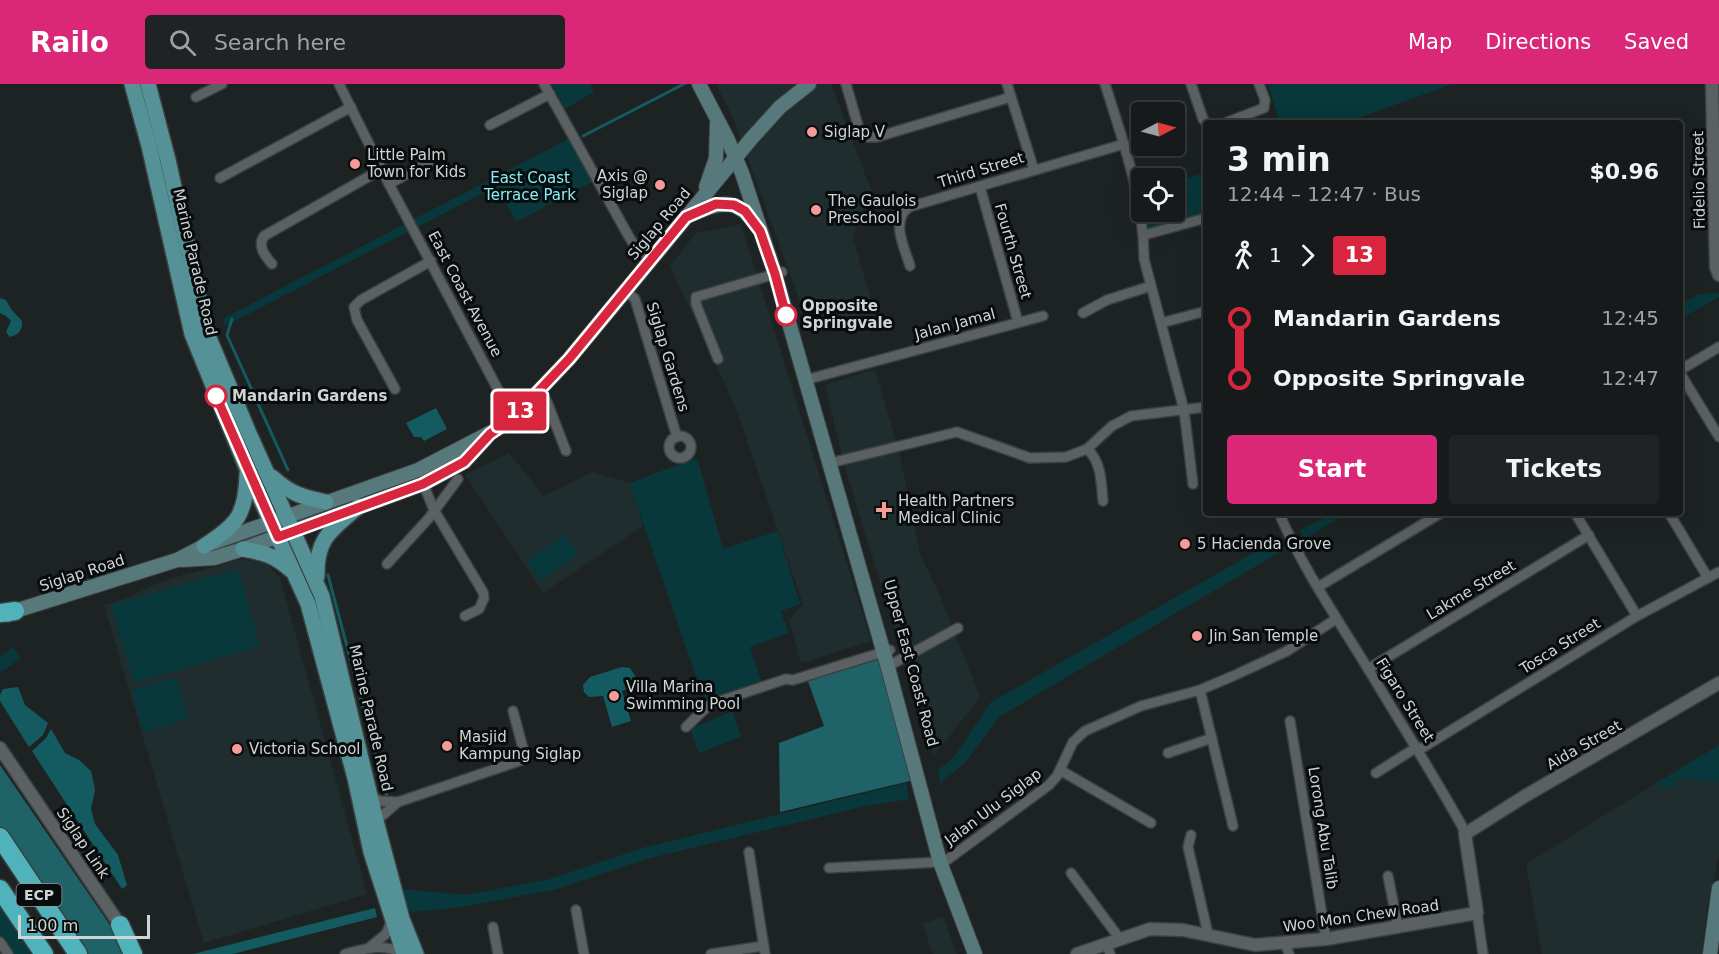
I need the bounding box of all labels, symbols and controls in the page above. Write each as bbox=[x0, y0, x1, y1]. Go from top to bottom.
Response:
search box bbox=[145, 15, 565, 69]
text: Railo bbox=[30, 26, 109, 59]
icon: search bbox=[166, 26, 199, 59]
text: Search here bbox=[214, 30, 346, 55]
text: Map bbox=[1408, 30, 1452, 54]
text: Directions bbox=[1485, 30, 1591, 54]
text: Saved bbox=[1624, 30, 1689, 54]
north arrow bbox=[1131, 102, 1185, 156]
map controls bbox=[1131, 102, 1185, 222]
place label: Siglap V bbox=[824, 123, 886, 141]
marker: Siglap V bbox=[805, 125, 819, 139]
street label: Fidelio Street bbox=[1689, 131, 1709, 229]
text: 3 min bbox=[1227, 140, 1331, 179]
place label: Little Palm Town for Kids bbox=[366, 146, 466, 181]
street label: Third Street bbox=[935, 148, 1026, 192]
marker: Little Palm Town for Kids bbox=[348, 157, 362, 171]
text: $0.96 bbox=[1589, 159, 1659, 184]
place label: Axis @ Siglap bbox=[597, 167, 648, 202]
button: locate bbox=[1131, 168, 1185, 222]
park label: East Coast Terrace Park bbox=[483, 169, 576, 204]
marker: Axis @ Siglap bbox=[653, 178, 667, 192]
text: 12:44 – 12:47 · Bus bbox=[1227, 182, 1421, 206]
street label: Siglap Road bbox=[624, 184, 694, 264]
street label: Marine Parade Road bbox=[169, 187, 221, 337]
place label: The Gaulois Preschool bbox=[827, 192, 917, 227]
street label: Fourth Street bbox=[991, 201, 1035, 301]
marker: The Gaulois Preschool bbox=[809, 203, 823, 217]
street label: East Coast Avenue bbox=[424, 228, 506, 360]
icon: walk bbox=[1227, 239, 1260, 272]
icon: forward bbox=[1291, 239, 1324, 272]
text: 1 bbox=[1269, 243, 1282, 267]
text: 13 bbox=[1345, 243, 1374, 267]
place label: Opposite Springvale bbox=[802, 297, 893, 332]
street label: Siglap Gardens bbox=[643, 300, 693, 414]
marker: Opposite Springvale bbox=[775, 304, 797, 326]
street label: Jalan Jamal bbox=[912, 305, 997, 344]
text: Mandarin Gardens bbox=[1273, 306, 1501, 331]
text: 12:45 bbox=[1601, 306, 1659, 330]
text: Opposite Springvale bbox=[1273, 366, 1525, 391]
text: 12:47 bbox=[1601, 366, 1659, 390]
marker: Mandarin Gardens bbox=[205, 385, 227, 407]
place label: Mandarin Gardens bbox=[232, 387, 387, 405]
line badge: 13 bbox=[493, 392, 547, 430]
text: 13 bbox=[505, 399, 535, 423]
button: Start bbox=[1227, 435, 1437, 504]
button: Tickets bbox=[1449, 435, 1659, 504]
place label: Health Partners Medical Clinic bbox=[898, 492, 1015, 527]
marker: Health Partners Medical Clinic bbox=[875, 501, 893, 519]
place label: 5 Hacienda Grove bbox=[1197, 535, 1331, 553]
marker: 5 Hacienda Grove bbox=[1178, 537, 1192, 551]
street label: Siglap Road bbox=[37, 551, 127, 595]
street label: Lakme Street bbox=[1423, 556, 1519, 624]
street label: Upper East Coast Road bbox=[880, 577, 942, 749]
street label: Tosca Street bbox=[1516, 614, 1604, 678]
place label: Jin San Temple bbox=[1208, 627, 1318, 645]
marker: Jin San Temple bbox=[1190, 629, 1204, 643]
street label: Marine Parade Road bbox=[345, 643, 397, 793]
street label: Figaro Street bbox=[1372, 655, 1438, 745]
place label: Villa Marina Swimming Pool bbox=[626, 678, 740, 713]
marker: Villa Marina Swimming Pool bbox=[607, 689, 621, 703]
street label: Aida Street bbox=[1543, 716, 1625, 774]
place label: Masjid Kampung Siglap bbox=[459, 728, 581, 763]
marker: Masjid Kampung Siglap bbox=[440, 739, 454, 753]
place label: Victoria School bbox=[249, 740, 361, 758]
marker: Victoria School bbox=[230, 742, 244, 756]
street label: Jalan Ulu Siglap bbox=[940, 765, 1045, 850]
street label: Lorong Abu Talib bbox=[1304, 765, 1342, 891]
street label: Siglap Link bbox=[53, 804, 113, 882]
road number: ECP bbox=[16, 884, 62, 906]
street label: Woo Mon Chew Road bbox=[1282, 896, 1440, 936]
scale bar bbox=[18, 912, 150, 940]
text: 100 m bbox=[27, 916, 78, 935]

